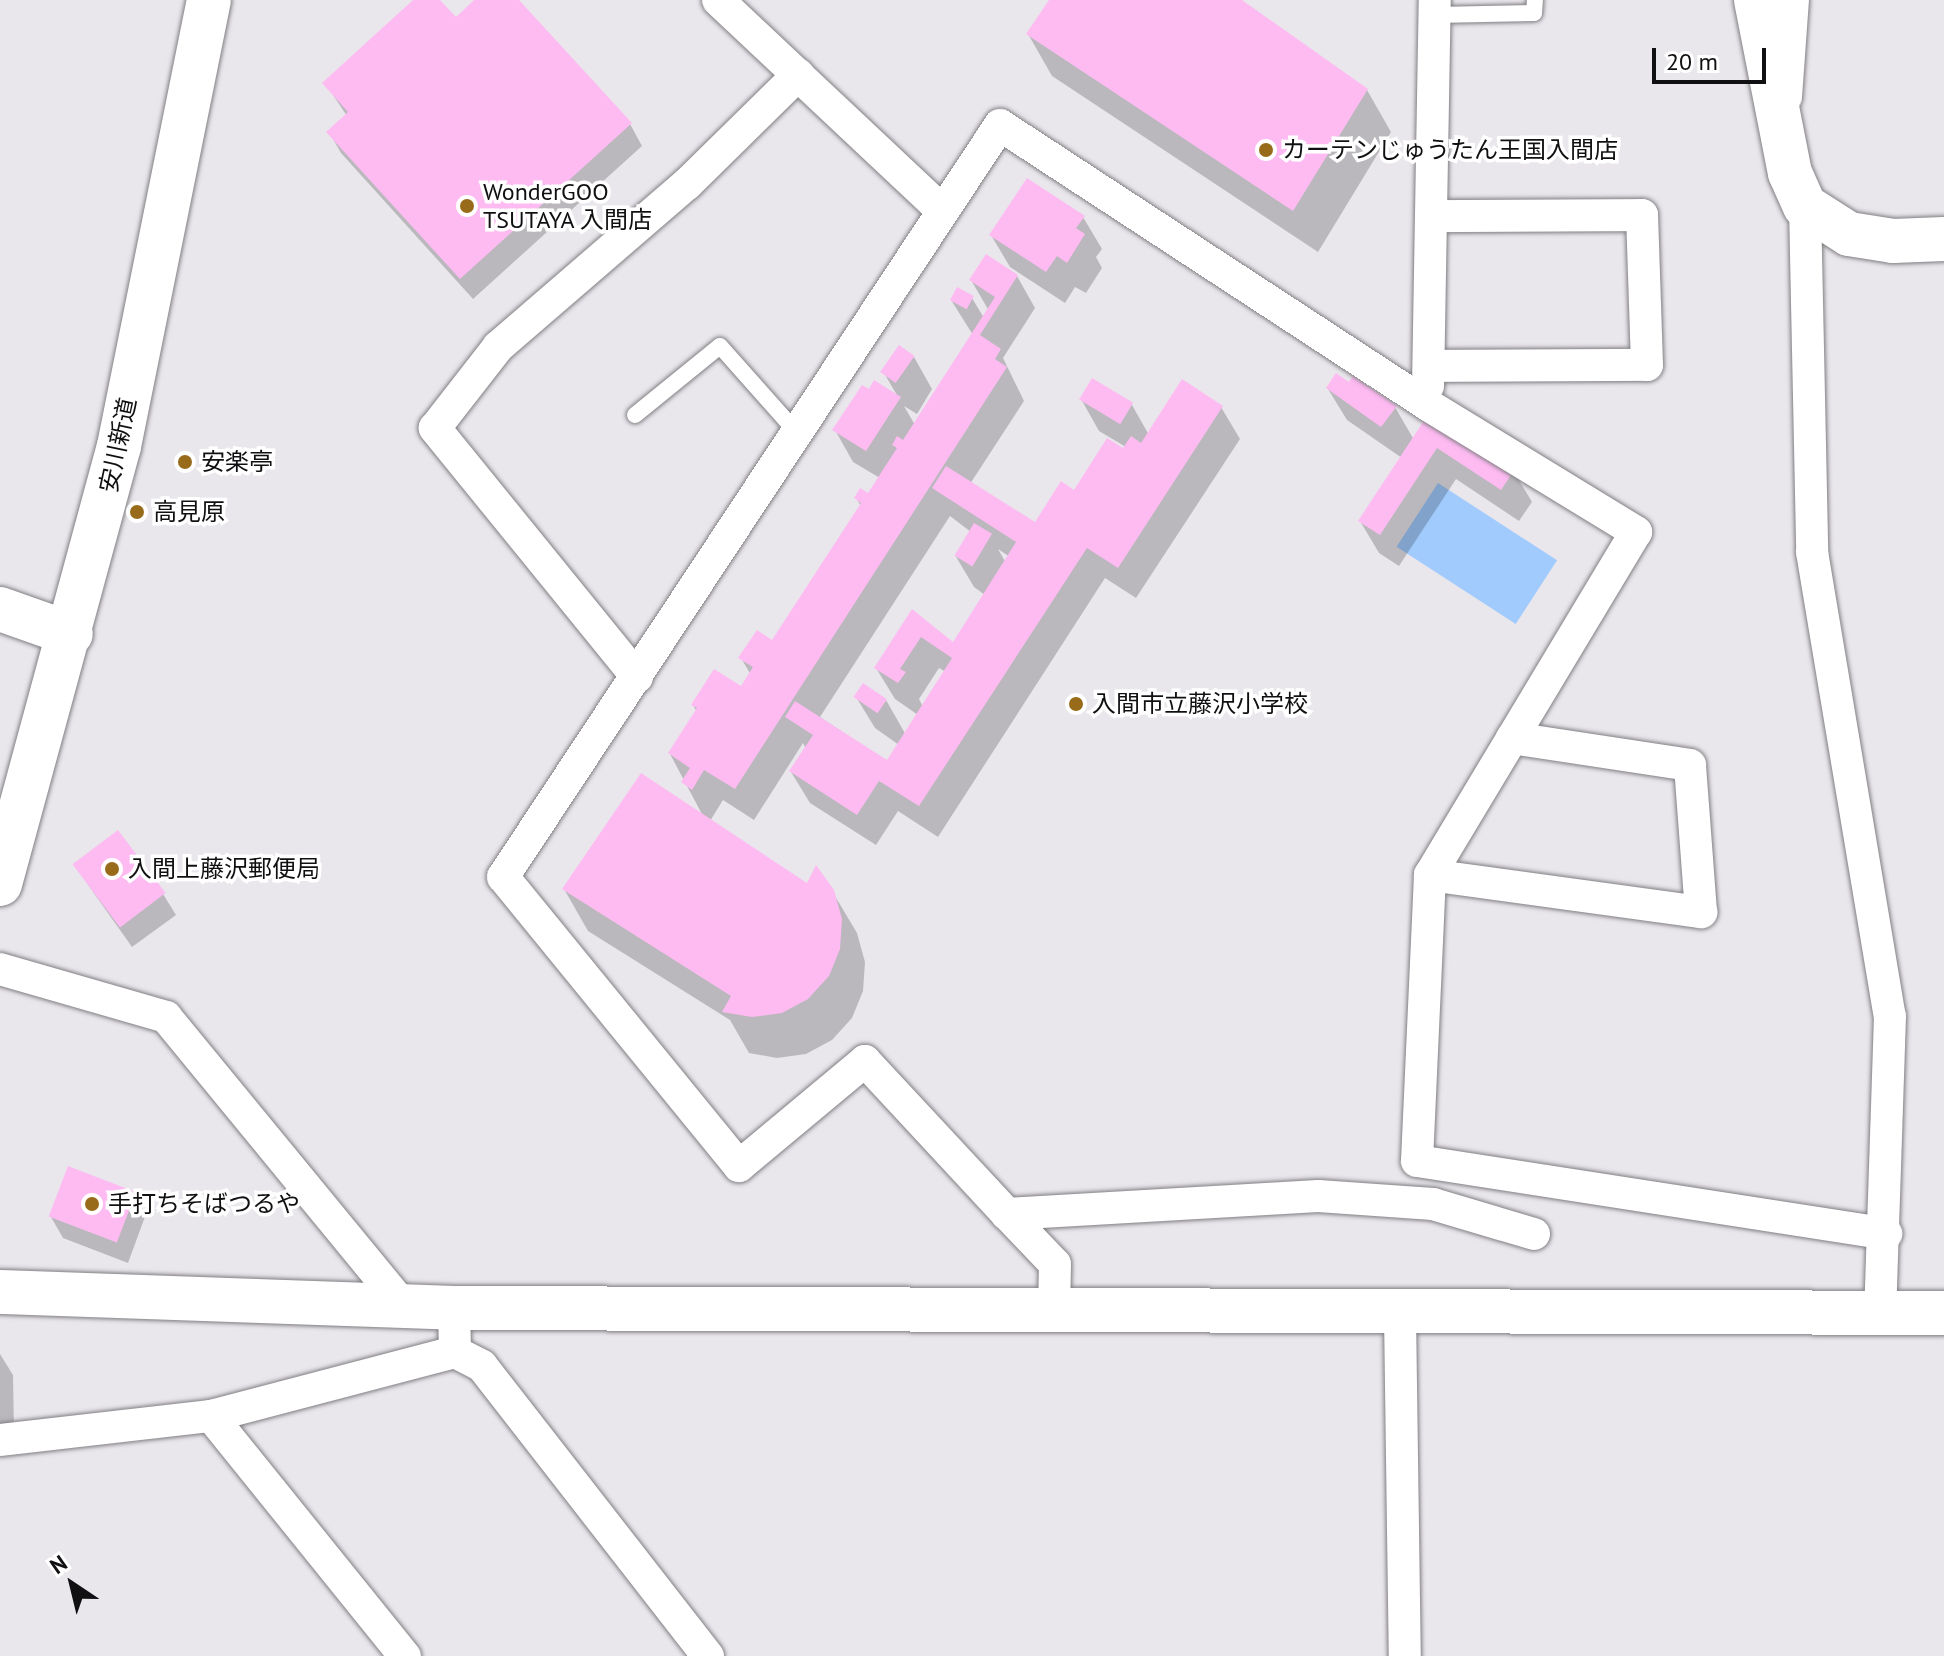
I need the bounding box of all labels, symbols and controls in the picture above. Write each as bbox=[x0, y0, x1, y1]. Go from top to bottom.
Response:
scale bar bbox=[1656, 32, 1770, 82]
text: 20 m bbox=[1666, 46, 1718, 77]
place label: カーテンじゅうたん王国入間店 bbox=[1282, 136, 1618, 164]
marker: カーテンじゅうたん王国入間店 bbox=[1257, 141, 1275, 159]
place label: WonderGOO TSUTAYA 入間店 bbox=[483, 178, 653, 234]
marker: WonderGOO TSUTAYA 入間店 bbox=[458, 197, 476, 215]
street label: 安川新道 bbox=[94, 395, 142, 495]
place label: 安楽亭 bbox=[201, 448, 273, 476]
marker: 安楽亭 bbox=[176, 453, 194, 471]
place label: 高見原 bbox=[153, 498, 225, 526]
marker: 高見原 bbox=[128, 503, 146, 521]
place label: 入間市立藤沢小学校 bbox=[1092, 690, 1308, 718]
marker: 入間市立藤沢小学校 bbox=[1067, 695, 1085, 713]
place label: 入間上藤沢郵便局 bbox=[128, 855, 320, 883]
marker: 入間上藤沢郵便局 bbox=[103, 860, 121, 878]
place label: 手打ちそばつるや bbox=[108, 1190, 300, 1218]
marker: 手打ちそばつるや bbox=[83, 1195, 101, 1213]
north arrow bbox=[32, 1544, 112, 1624]
text: N bbox=[44, 1549, 72, 1580]

